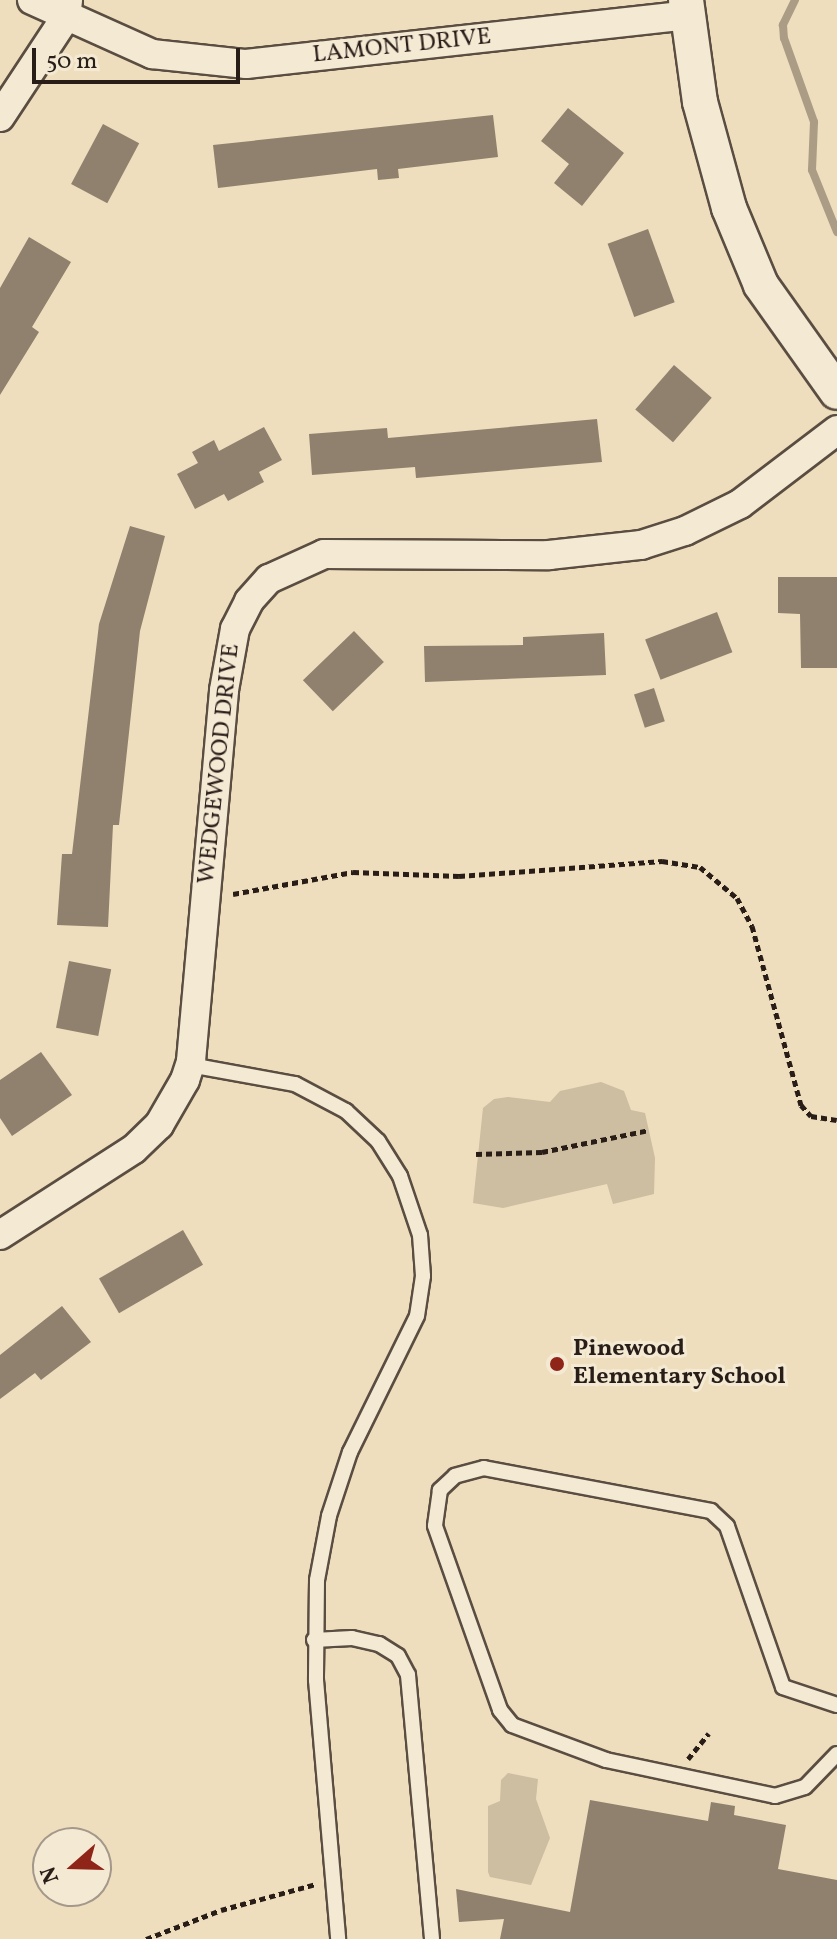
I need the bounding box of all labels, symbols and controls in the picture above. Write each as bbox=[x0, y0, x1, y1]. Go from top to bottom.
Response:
street label: LAMONT DRIVE bbox=[311, 23, 493, 71]
scale bar bbox=[36, 32, 244, 82]
text: 50 m bbox=[46, 45, 98, 79]
street label: WEDGEWOOD DRIVE bbox=[193, 642, 247, 886]
place label: Pinewood Elementary School bbox=[573, 1336, 786, 1392]
marker: Pinewood Elementary School bbox=[548, 1355, 566, 1373]
north arrow bbox=[32, 1827, 112, 1907]
text: N bbox=[34, 1862, 68, 1888]

